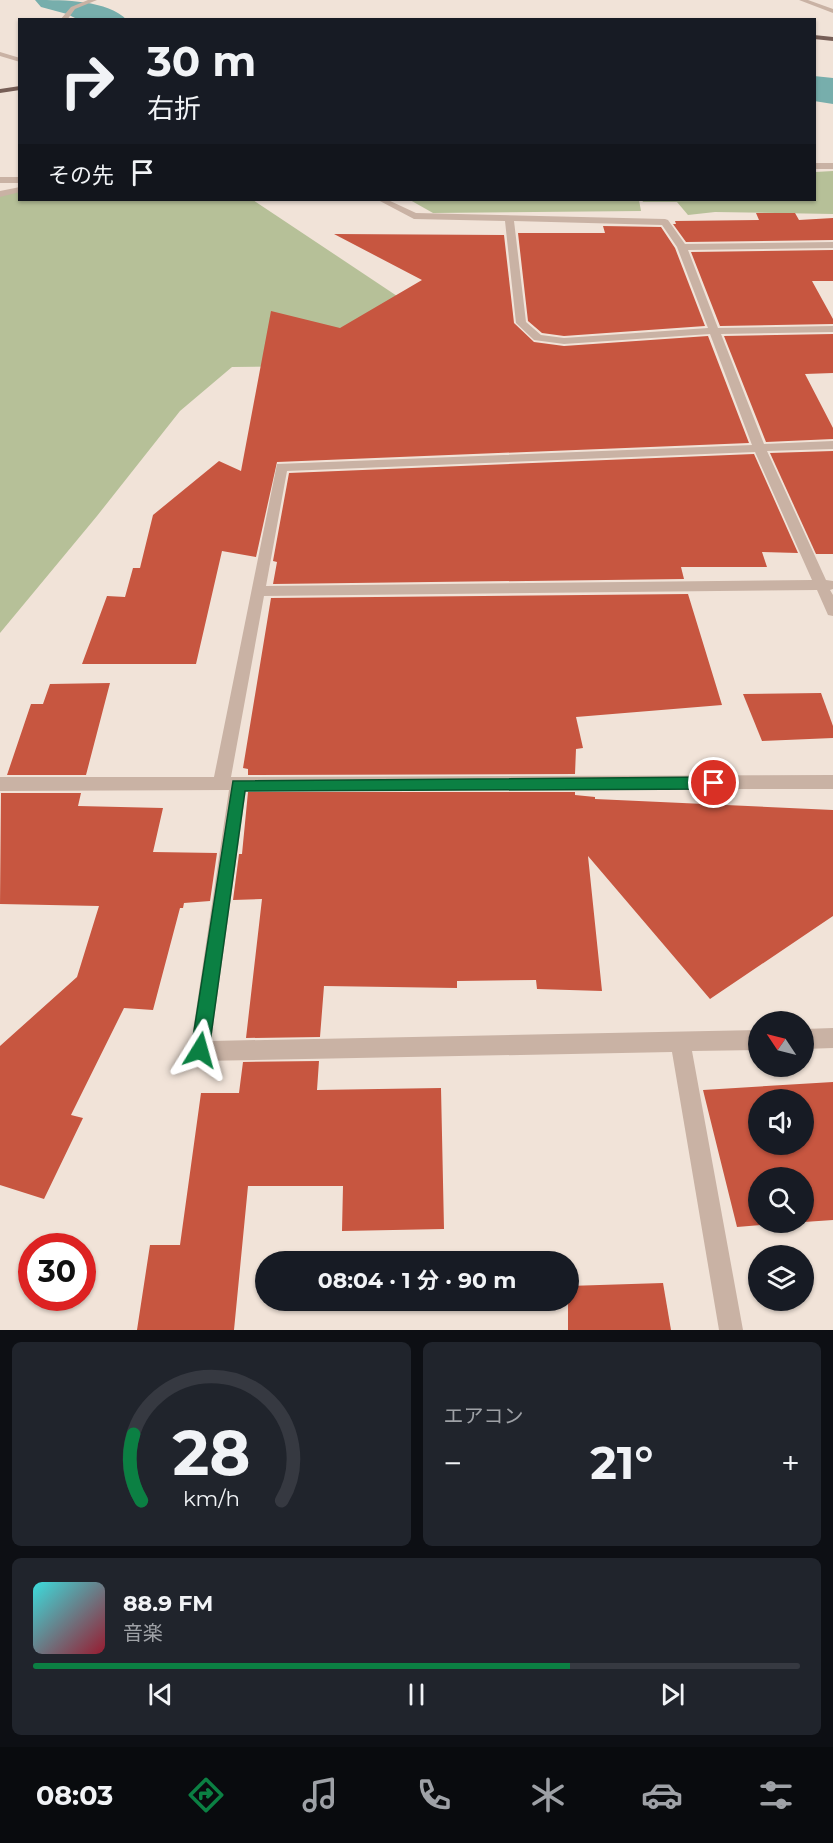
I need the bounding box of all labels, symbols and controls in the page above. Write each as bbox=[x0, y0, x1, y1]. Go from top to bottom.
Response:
text: 30 m bbox=[147, 35, 256, 87]
icon: right bbox=[48, 42, 126, 120]
text: 右折 bbox=[147, 92, 201, 125]
icon: arrive bbox=[126, 156, 159, 189]
text: その先 bbox=[48, 162, 114, 189]
pin bbox=[688, 757, 739, 808]
icon: arrive bbox=[697, 766, 730, 799]
north arrow bbox=[748, 1011, 814, 1077]
map controls bbox=[748, 1011, 814, 1311]
position arrow bbox=[168, 1018, 232, 1082]
button: sound bbox=[748, 1089, 814, 1155]
button: search bbox=[748, 1167, 814, 1233]
speed limit sign: 30 bbox=[18, 1233, 96, 1311]
button: layers bbox=[748, 1245, 814, 1311]
text: 08:04 · 1 分 · 90 m bbox=[318, 1267, 516, 1294]
text: エアコン bbox=[444, 1404, 524, 1428]
text: 28 bbox=[172, 1415, 250, 1491]
text: 21° bbox=[590, 1435, 653, 1490]
text: − bbox=[444, 1443, 462, 1483]
text: + bbox=[781, 1443, 800, 1483]
text: km/h bbox=[183, 1485, 240, 1511]
text: 88.9 FM bbox=[123, 1590, 213, 1617]
text: 音楽 bbox=[123, 1621, 163, 1645]
icon: previous bbox=[144, 1678, 177, 1711]
icon: pause bbox=[400, 1678, 433, 1711]
icon: next bbox=[656, 1678, 689, 1711]
icon: directions bbox=[185, 1774, 227, 1816]
icon: music bbox=[299, 1774, 341, 1816]
icon: phone bbox=[413, 1774, 455, 1816]
icon: climate bbox=[527, 1774, 569, 1816]
icon: car bbox=[641, 1774, 683, 1816]
icon: filters bbox=[755, 1774, 797, 1816]
text: 08:03 bbox=[36, 1779, 113, 1812]

